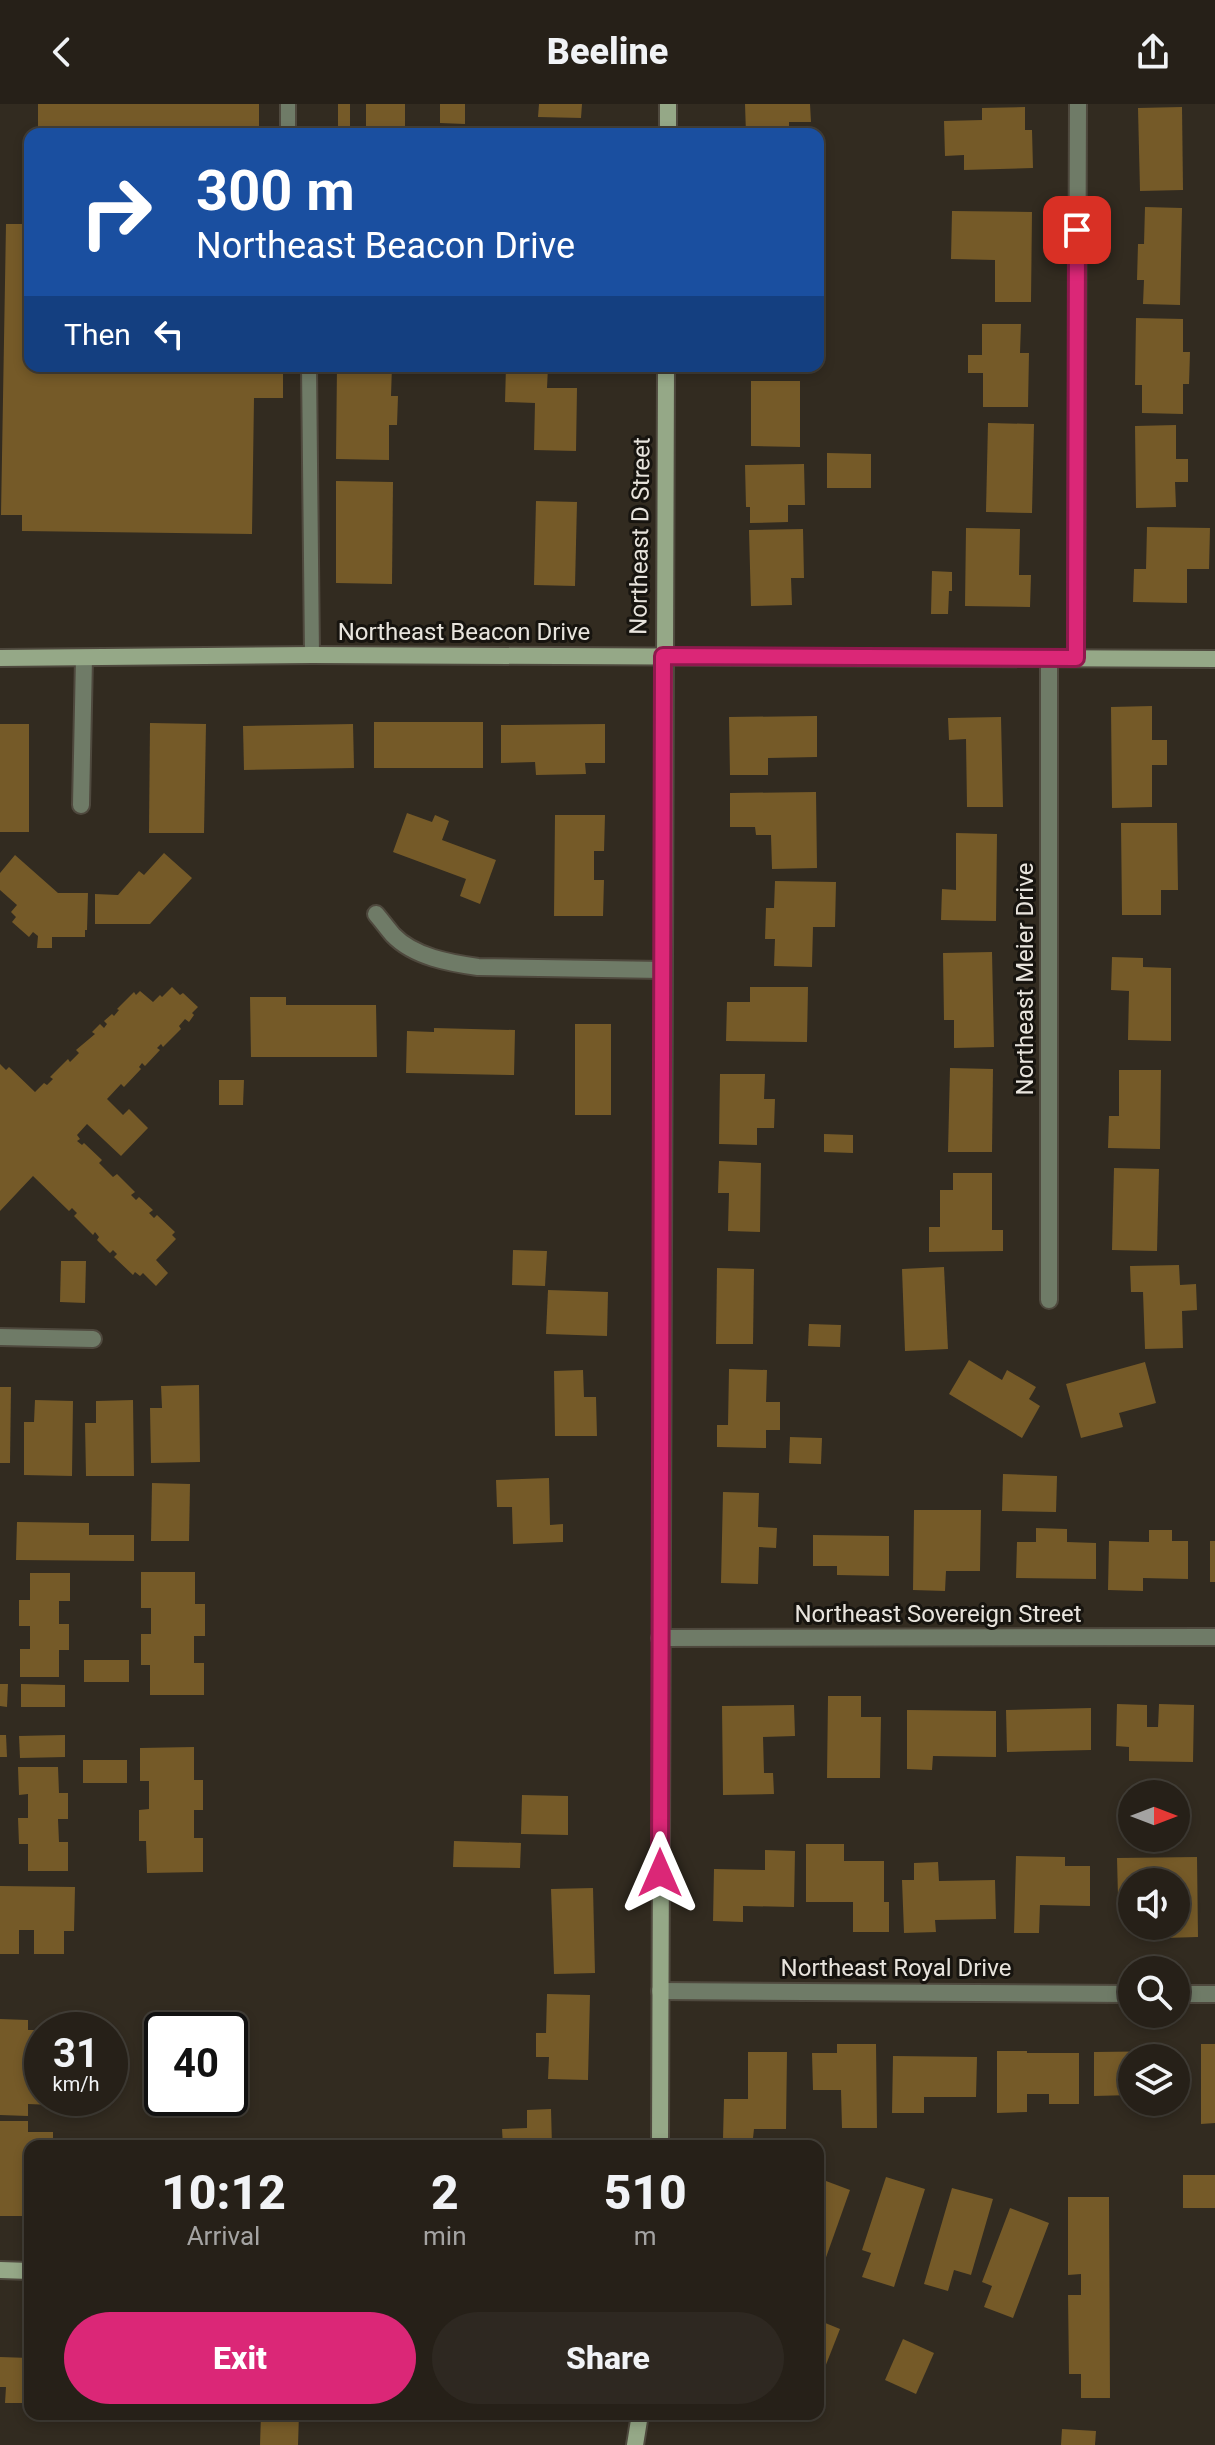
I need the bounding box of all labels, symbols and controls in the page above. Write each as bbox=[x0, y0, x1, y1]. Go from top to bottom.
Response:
icon: back bbox=[40, 30, 84, 74]
icon: share bbox=[1131, 30, 1175, 74]
text: Beeline bbox=[547, 31, 668, 73]
text: 300 m bbox=[196, 158, 355, 224]
icon: right bbox=[64, 160, 168, 264]
pin bbox=[1043, 196, 1111, 264]
icon: arrive bbox=[1055, 208, 1099, 252]
text: Northeast Beacon Drive bbox=[196, 225, 575, 267]
icon: left bbox=[147, 312, 191, 356]
text: Then bbox=[64, 317, 131, 352]
street label: Northeast D Street bbox=[624, 437, 656, 635]
street label: Northeast Beacon Drive bbox=[338, 618, 590, 646]
street label: Northeast Meier Drive bbox=[1011, 863, 1039, 1095]
street label: Northeast Sovereign Street bbox=[794, 1600, 1082, 1628]
north arrow bbox=[1118, 1780, 1190, 1852]
map controls bbox=[1118, 1780, 1190, 2116]
position arrow bbox=[618, 1831, 702, 1915]
button: sound bbox=[1118, 1868, 1190, 1940]
street label: Northeast Royal Drive bbox=[781, 1954, 1011, 1982]
button: search bbox=[1118, 1956, 1190, 2028]
speed limit sign: 40 bbox=[144, 2012, 248, 2116]
text: 31 bbox=[53, 2030, 99, 2077]
button: layers bbox=[1118, 2044, 1190, 2116]
text: km/h bbox=[53, 2072, 99, 2096]
text: 10:12 bbox=[161, 2164, 286, 2221]
text: 2 bbox=[431, 2164, 459, 2221]
text: 510 bbox=[604, 2164, 687, 2221]
text: Arrival bbox=[187, 2221, 260, 2251]
text: min bbox=[423, 2221, 467, 2251]
text: m bbox=[634, 2221, 657, 2251]
button: Exit bbox=[64, 2312, 416, 2404]
button: Share bbox=[432, 2312, 784, 2404]

